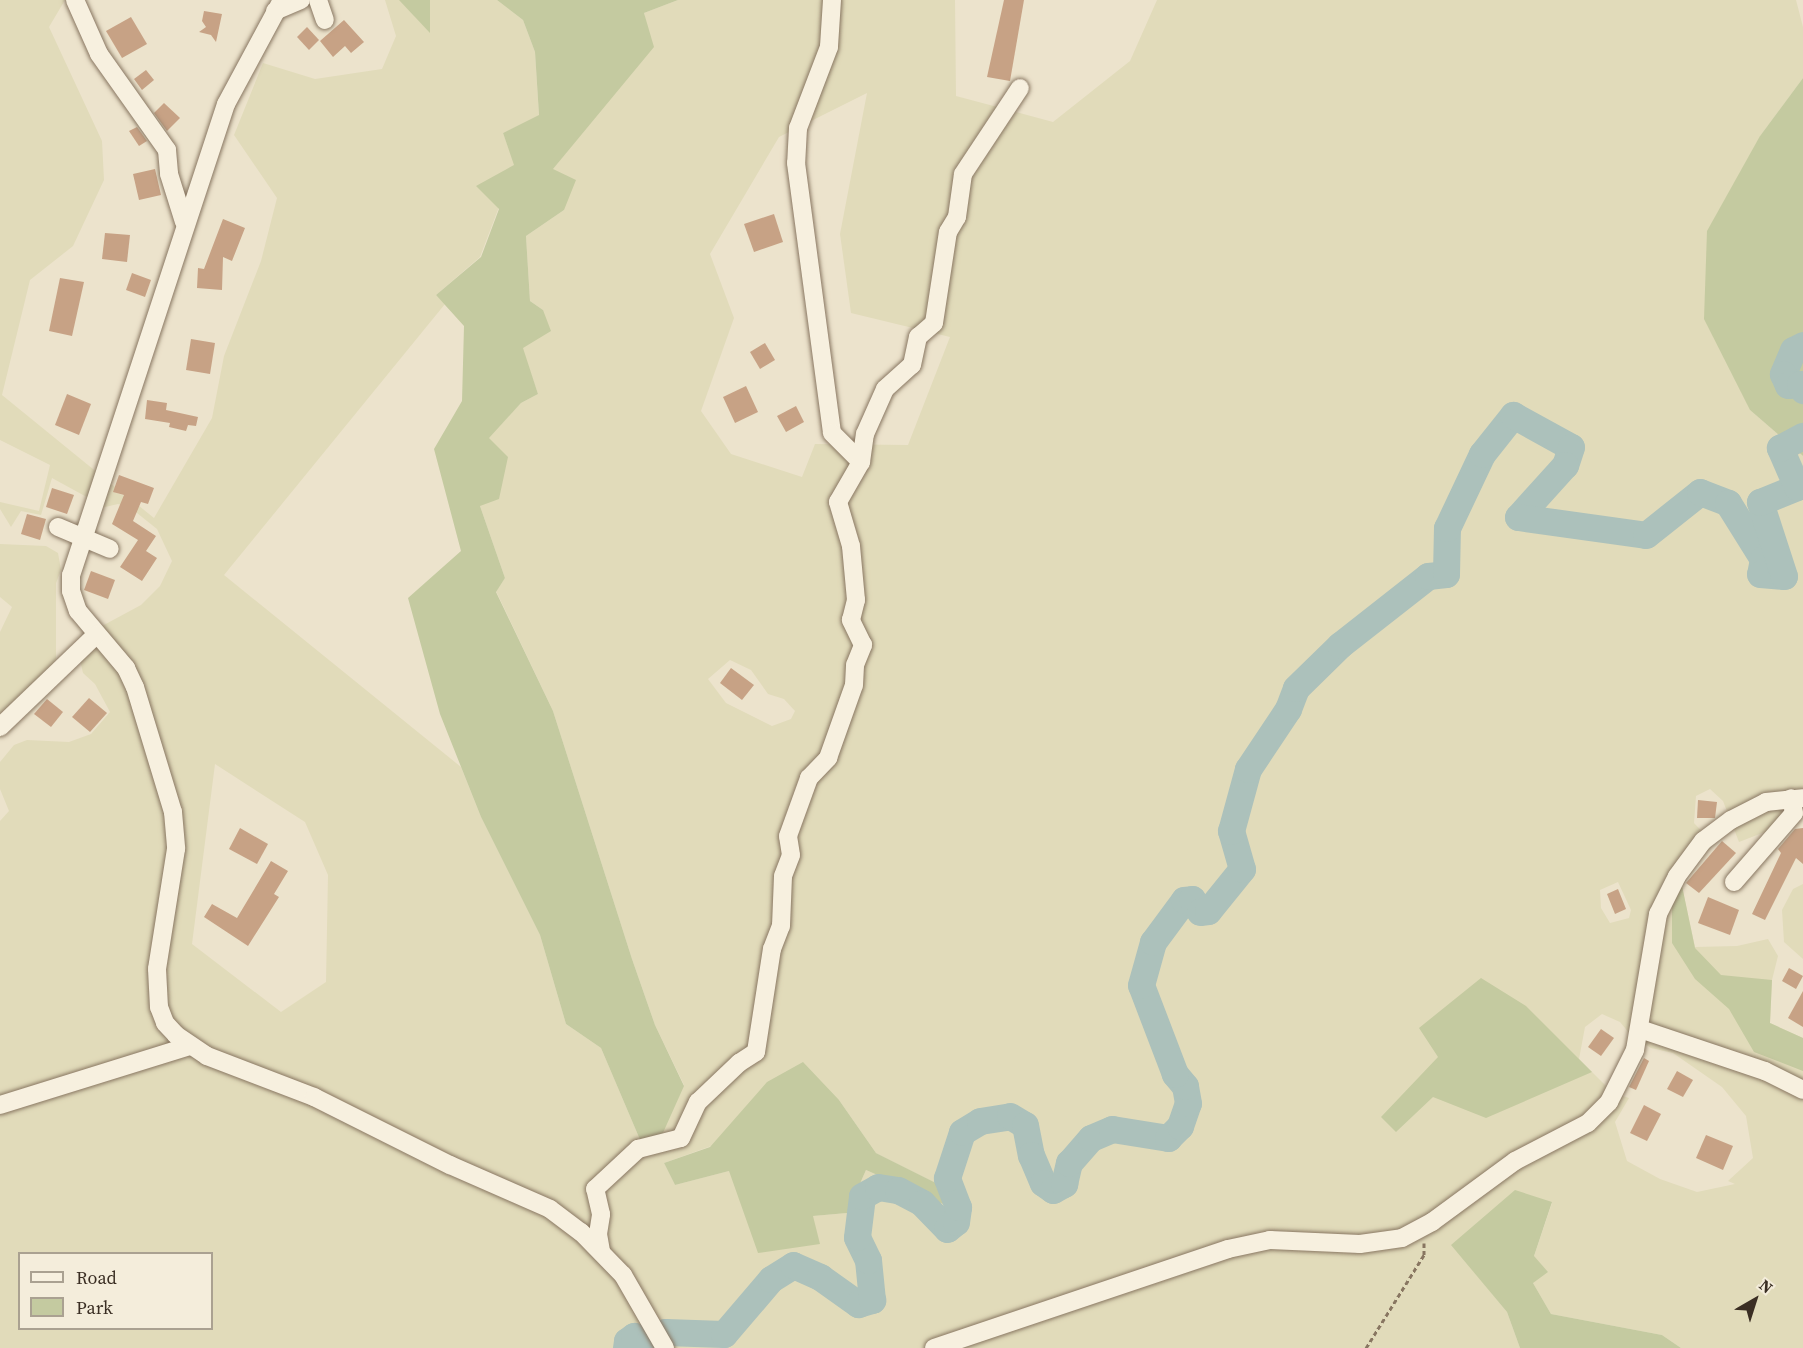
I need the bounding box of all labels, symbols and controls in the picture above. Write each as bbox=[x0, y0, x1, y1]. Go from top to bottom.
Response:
legend bbox=[18, 1252, 213, 1330]
text: Road bbox=[76, 1265, 117, 1290]
north arrow bbox=[1725, 1270, 1785, 1330]
text: N bbox=[1755, 1274, 1778, 1298]
text: Park bbox=[76, 1295, 113, 1320]

